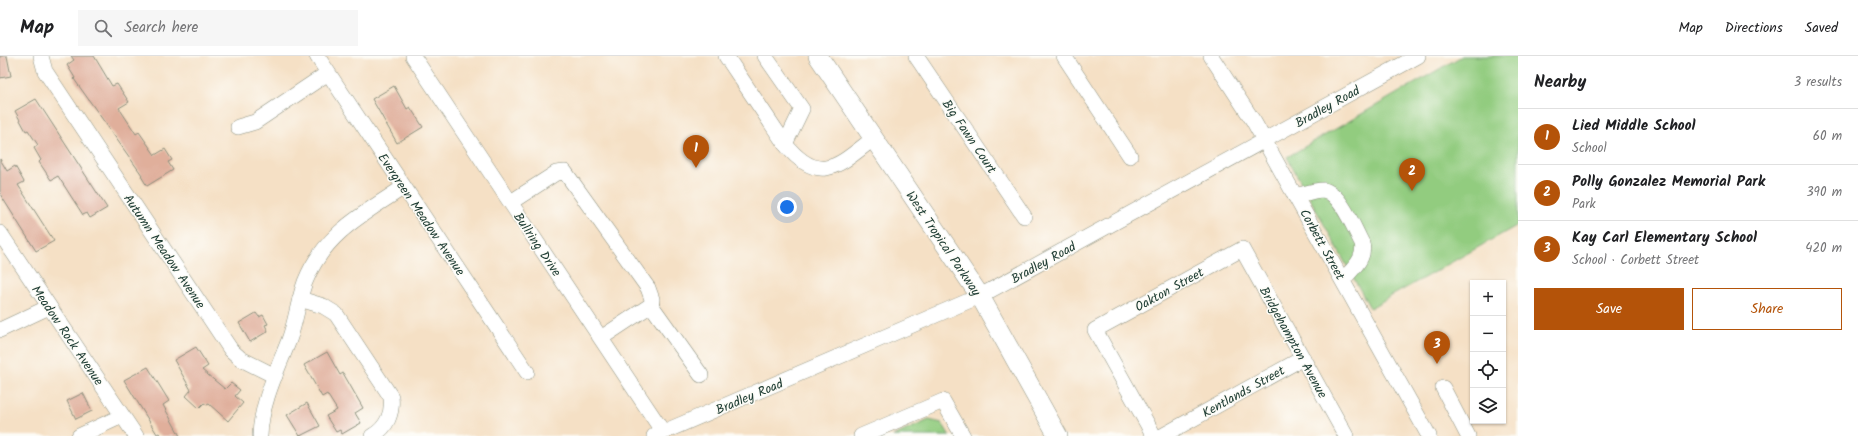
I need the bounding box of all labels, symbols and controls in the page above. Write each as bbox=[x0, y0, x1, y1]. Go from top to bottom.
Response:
search box bbox=[78, 10, 358, 46]
text: Map bbox=[20, 13, 54, 43]
text: Search here bbox=[124, 16, 198, 40]
icon: search bbox=[92, 17, 114, 39]
text: Map bbox=[1678, 17, 1703, 39]
text: Directions bbox=[1725, 17, 1783, 39]
text: Saved bbox=[1805, 17, 1838, 39]
text: Nearby bbox=[1534, 69, 1586, 96]
text: 3 results bbox=[1794, 72, 1842, 93]
street label: Bradley Road bbox=[1291, 81, 1365, 134]
street label: Big Fawn Court bbox=[936, 95, 1002, 179]
text: Lied Middle School bbox=[1572, 114, 1696, 138]
text: 1 bbox=[1545, 126, 1549, 147]
text: 60 m bbox=[1813, 126, 1842, 147]
pin: 1 bbox=[683, 135, 709, 168]
text: School bbox=[1572, 138, 1607, 159]
street label: Evergreen Meadow Avenue bbox=[372, 149, 470, 281]
pin: 2 bbox=[1399, 158, 1425, 191]
text: Polly Gonzalez Memorial Park bbox=[1572, 170, 1765, 194]
text: 2 bbox=[1543, 182, 1551, 203]
text: 390 m bbox=[1806, 182, 1842, 203]
street label: West Tropical Parkway bbox=[900, 187, 986, 301]
street label: Autumn Meadow Avenue bbox=[117, 190, 210, 314]
text: Park bbox=[1572, 194, 1596, 215]
your location bbox=[777, 197, 797, 217]
street label: Corbett Street bbox=[1293, 205, 1350, 285]
street label: Bullring Drive bbox=[507, 208, 566, 281]
text: Kay Carl Elementary School bbox=[1572, 226, 1757, 250]
street label: Bradley Road bbox=[1007, 237, 1081, 290]
text: 3 bbox=[1543, 238, 1551, 259]
text: 420 m bbox=[1805, 238, 1842, 259]
text: School · Corbett Street bbox=[1572, 250, 1699, 271]
street label: Oakton Street bbox=[1131, 262, 1209, 318]
map controls bbox=[1470, 280, 1506, 424]
button: + bbox=[1470, 280, 1506, 316]
street label: Meadow Rock Avenue bbox=[25, 281, 108, 390]
street label: Bridgehampton Avenue bbox=[1253, 283, 1332, 403]
button: Save bbox=[1534, 288, 1684, 330]
button: Share bbox=[1692, 288, 1842, 330]
button: − bbox=[1470, 316, 1506, 352]
pin: 3 bbox=[1424, 331, 1450, 364]
button: locate bbox=[1470, 352, 1506, 388]
street label: Kentlands Street bbox=[1198, 360, 1290, 424]
street label: Bradley Road bbox=[713, 374, 787, 421]
button: layers bbox=[1470, 388, 1506, 424]

